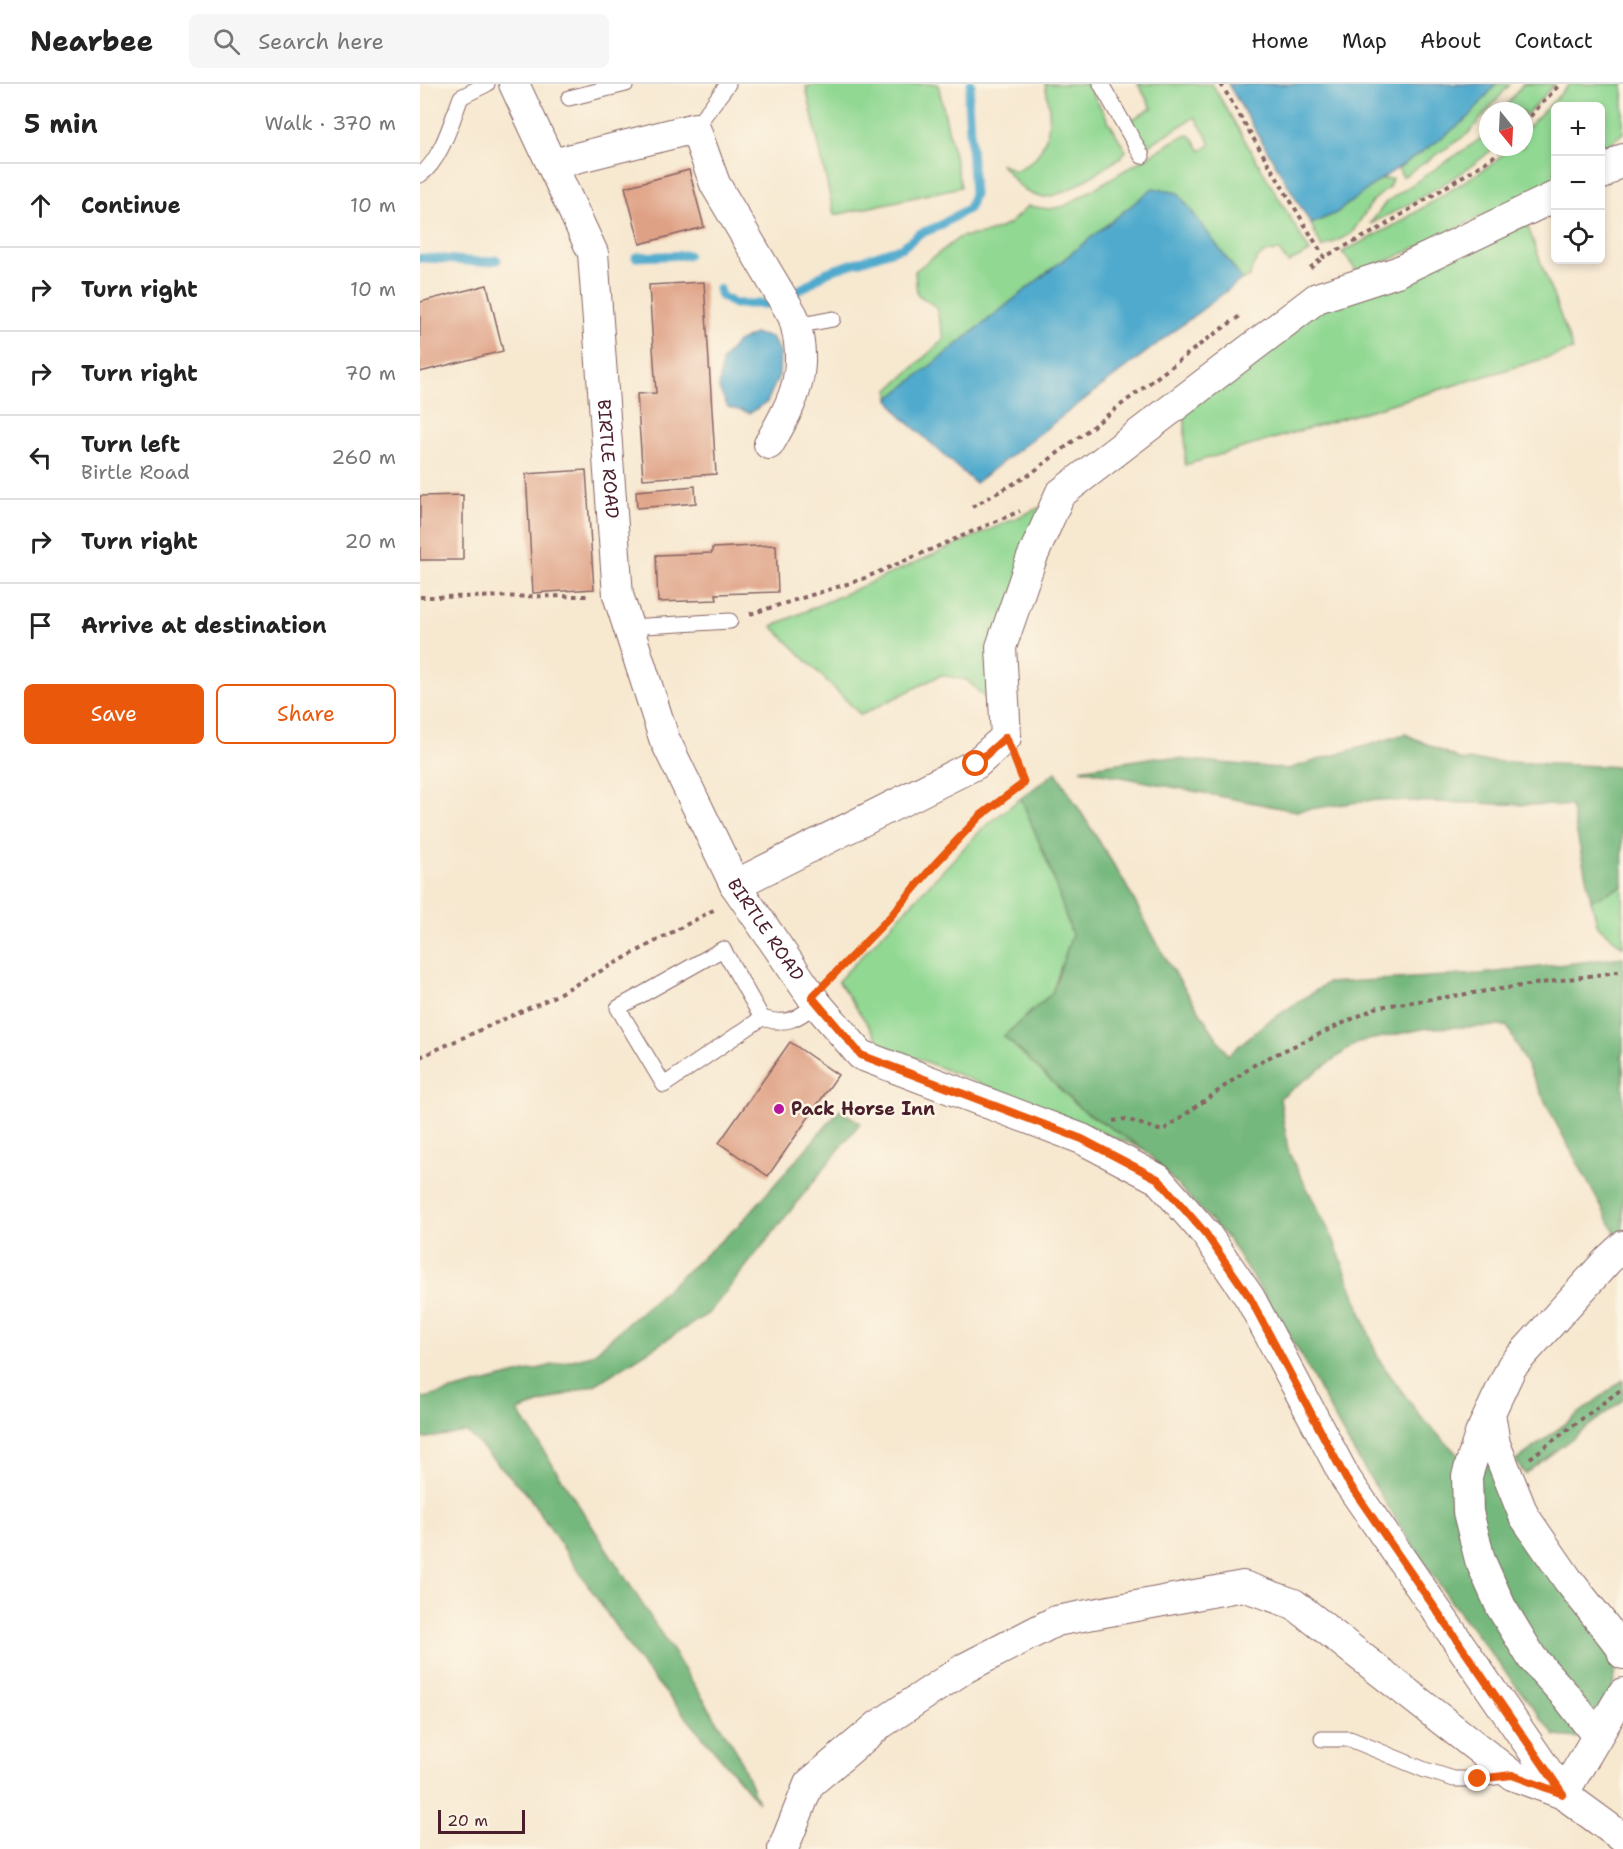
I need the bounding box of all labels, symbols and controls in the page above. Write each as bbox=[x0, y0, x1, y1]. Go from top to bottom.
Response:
search box bbox=[189, 14, 609, 68]
text: Nearbee bbox=[30, 22, 153, 60]
icon: search bbox=[210, 25, 243, 58]
text: Search here bbox=[258, 27, 384, 56]
text: Home bbox=[1251, 27, 1309, 55]
text: Map bbox=[1342, 27, 1387, 55]
text: About bbox=[1420, 27, 1481, 55]
text: Contact bbox=[1514, 27, 1593, 55]
north arrow bbox=[1479, 102, 1533, 156]
map controls bbox=[1551, 102, 1605, 264]
button: + bbox=[1551, 102, 1605, 156]
text: 5 min bbox=[24, 106, 98, 141]
text: Walk · 370 m bbox=[265, 110, 396, 136]
button: − bbox=[1551, 156, 1605, 210]
icon: ahead bbox=[24, 189, 57, 222]
text: Continue bbox=[81, 191, 181, 220]
text: 10 m bbox=[350, 192, 396, 218]
button: locate bbox=[1551, 210, 1605, 264]
icon: right bbox=[24, 273, 57, 306]
text: Turn right bbox=[81, 275, 198, 304]
text: 10 m bbox=[350, 276, 396, 302]
icon: right bbox=[24, 357, 57, 390]
text: Turn right bbox=[81, 359, 198, 388]
text: 70 m bbox=[344, 360, 396, 386]
street label: BIRTLE ROAD bbox=[592, 398, 624, 520]
text: Turn left bbox=[81, 430, 180, 459]
icon: left bbox=[24, 441, 57, 474]
text: 260 m bbox=[331, 444, 396, 470]
text: Birtle Road bbox=[81, 459, 190, 485]
icon: right bbox=[24, 525, 57, 558]
text: Turn right bbox=[81, 527, 198, 556]
text: 20 m bbox=[345, 528, 396, 554]
icon: arrive bbox=[24, 609, 57, 642]
text: Arrive at destination bbox=[81, 611, 327, 640]
button: Save bbox=[24, 684, 204, 744]
button: Share bbox=[216, 684, 396, 744]
route start bbox=[962, 750, 988, 776]
street label: BIRTLE ROAD bbox=[722, 875, 810, 986]
place label: Pack Horse Inn bbox=[791, 1097, 935, 1121]
marker: Pack Horse Inn bbox=[772, 1102, 786, 1116]
route end bbox=[1464, 1765, 1490, 1791]
scale bar bbox=[438, 1807, 525, 1834]
text: 20 m bbox=[447, 1810, 488, 1831]

